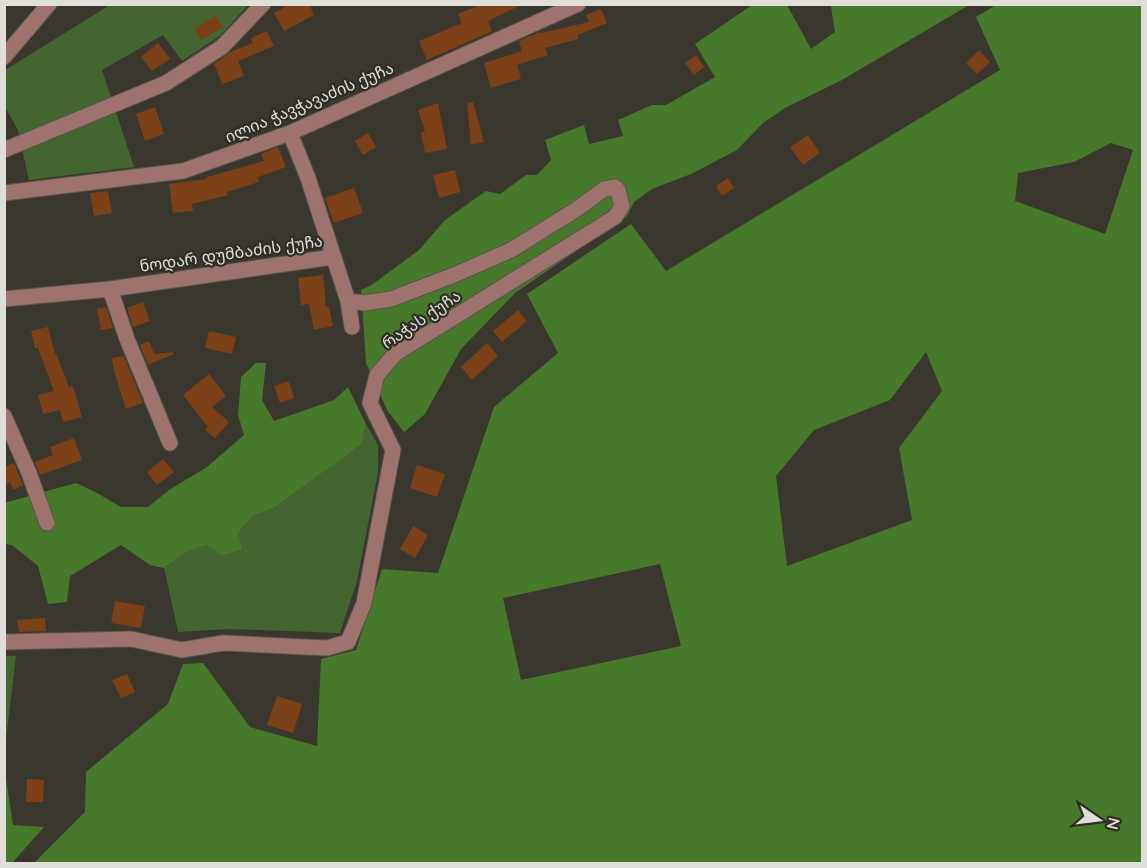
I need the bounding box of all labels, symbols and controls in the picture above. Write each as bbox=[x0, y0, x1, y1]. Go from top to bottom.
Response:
street label: ილია ჭავჭავაძის ქუჩა bbox=[222, 57, 397, 148]
street label: ნოდარ დუმბაძის ქუჩა bbox=[138, 230, 324, 277]
street label: რაჭას ქუჩა bbox=[378, 285, 464, 353]
north arrow bbox=[1069, 790, 1129, 850]
text: N bbox=[1102, 816, 1125, 832]

